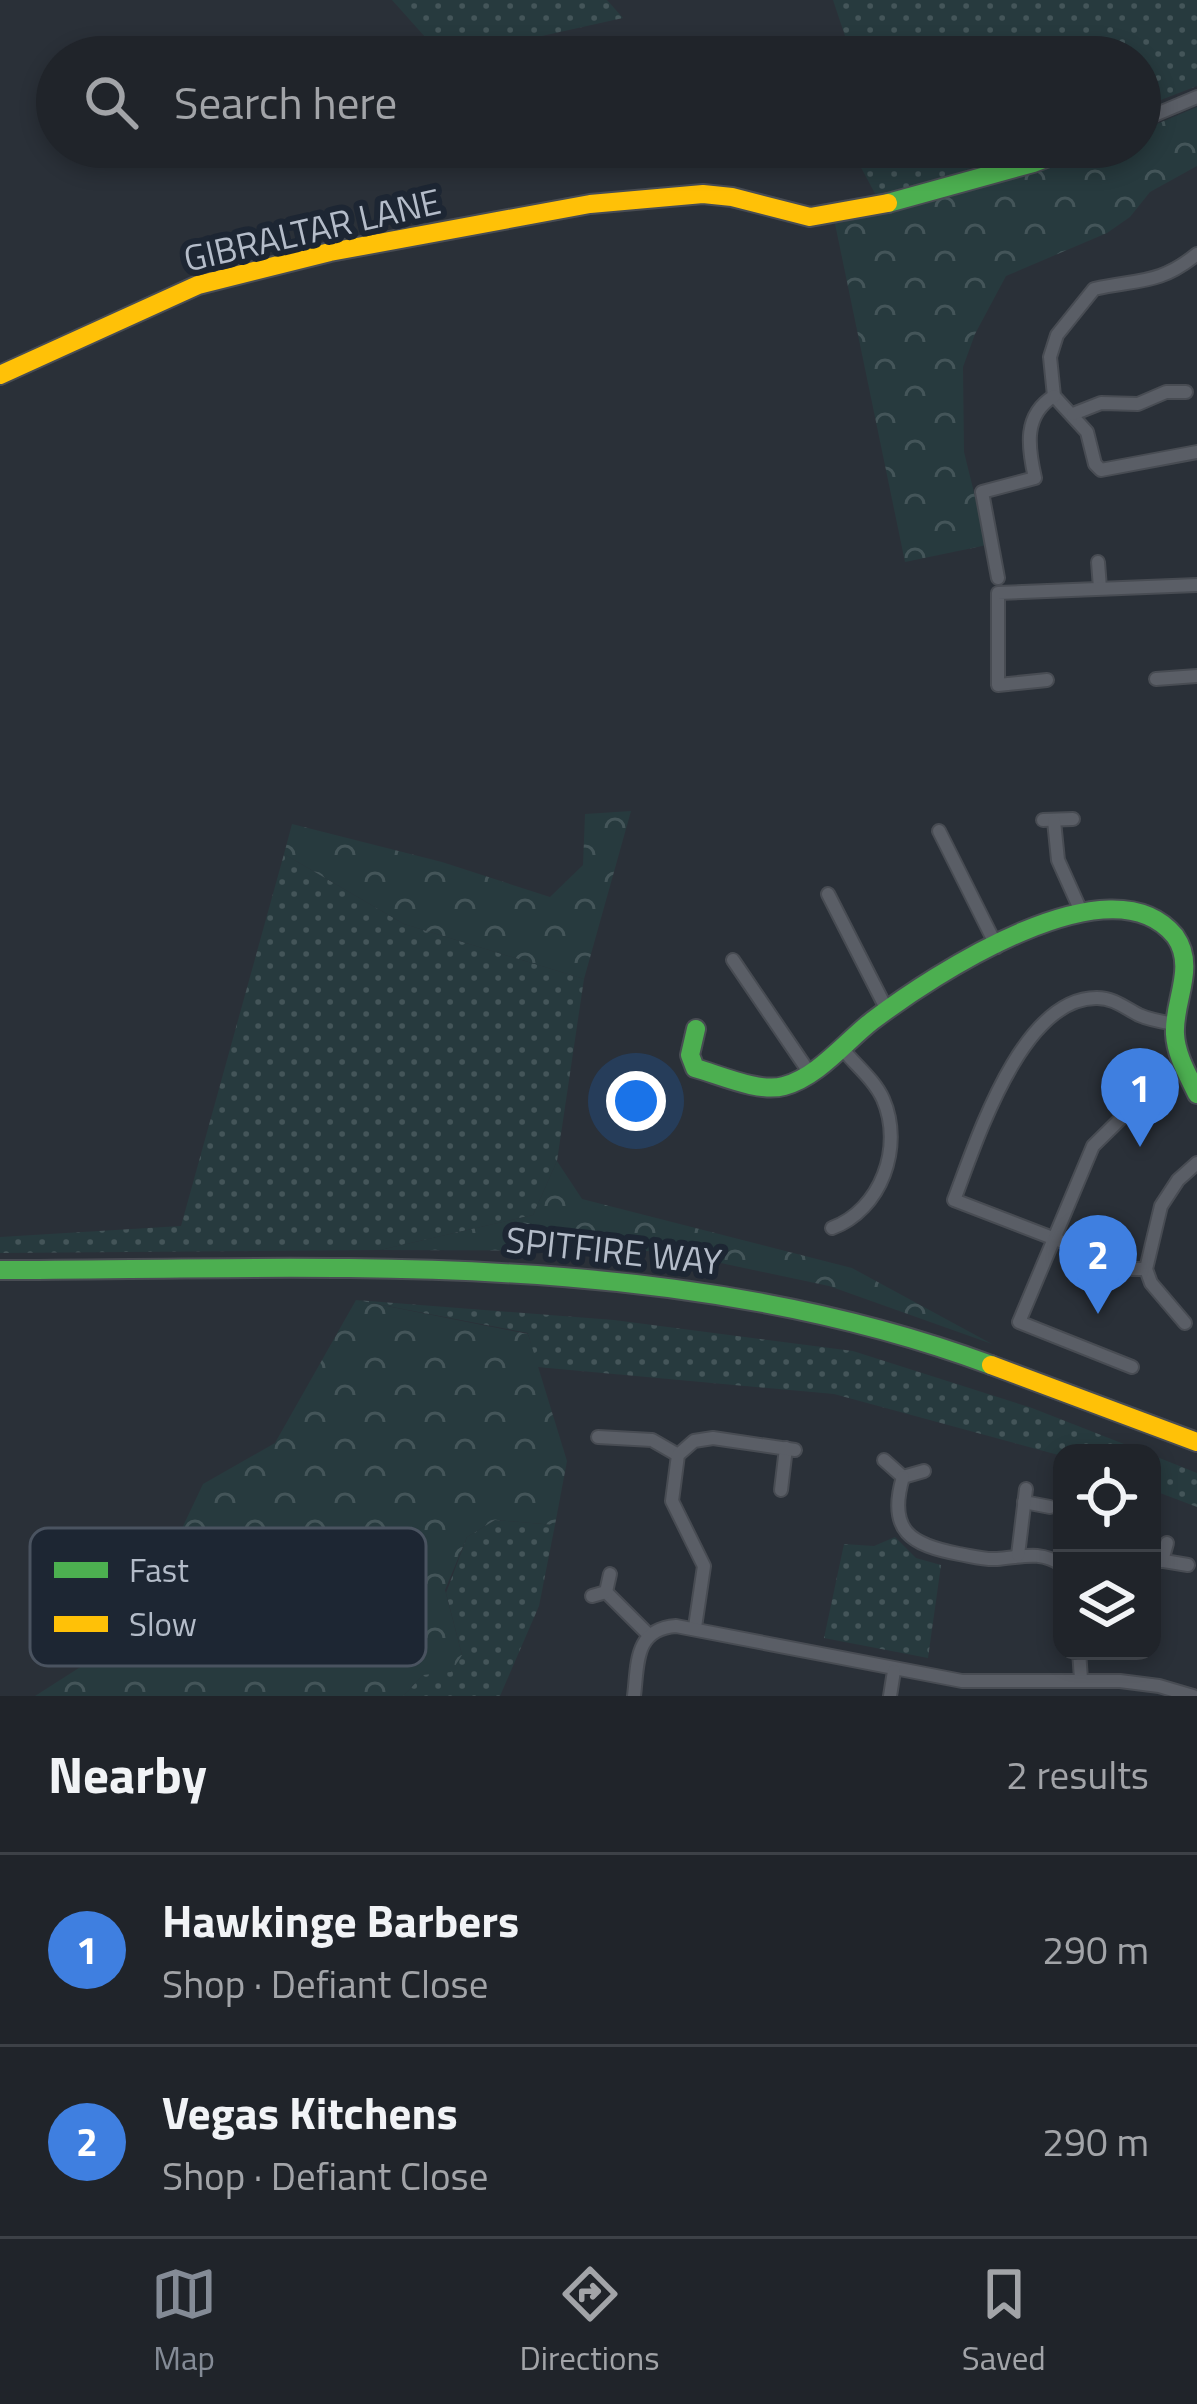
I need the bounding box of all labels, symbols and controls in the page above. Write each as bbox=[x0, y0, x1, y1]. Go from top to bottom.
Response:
search box bbox=[36, 36, 1161, 168]
text: Search here bbox=[174, 68, 397, 136]
icon: search bbox=[78, 69, 144, 135]
street label: GIBRALTAR LANE bbox=[178, 173, 446, 285]
pin: 1 bbox=[1101, 1048, 1179, 1147]
your location bbox=[606, 1071, 666, 1131]
street label: SPITFIRE WAY bbox=[503, 1211, 725, 1289]
pin: 2 bbox=[1059, 1215, 1137, 1314]
map controls bbox=[1053, 1444, 1161, 1660]
button: locate bbox=[1053, 1444, 1161, 1552]
legend bbox=[30, 1528, 426, 1666]
text: Fast bbox=[129, 1545, 189, 1595]
button: layers bbox=[1053, 1552, 1161, 1660]
text: Slow bbox=[129, 1599, 197, 1649]
text: Nearby bbox=[48, 1735, 207, 1813]
text: 2 results bbox=[1006, 1745, 1149, 1804]
text: Hawkinge Barbers bbox=[162, 1886, 519, 1954]
text: 1 bbox=[76, 1920, 98, 1979]
text: 290 m bbox=[1042, 1920, 1149, 1979]
text: Shop · Defiant Close bbox=[162, 1954, 488, 2013]
text: Vegas Kitchens bbox=[162, 2078, 458, 2146]
text: 2 bbox=[76, 2112, 98, 2171]
text: 290 m bbox=[1042, 2112, 1149, 2171]
text: Shop · Defiant Close bbox=[162, 2146, 488, 2205]
tab: Map bbox=[151, 2261, 217, 2383]
tab: Directions bbox=[520, 2261, 659, 2383]
tab: Saved bbox=[962, 2261, 1046, 2383]

